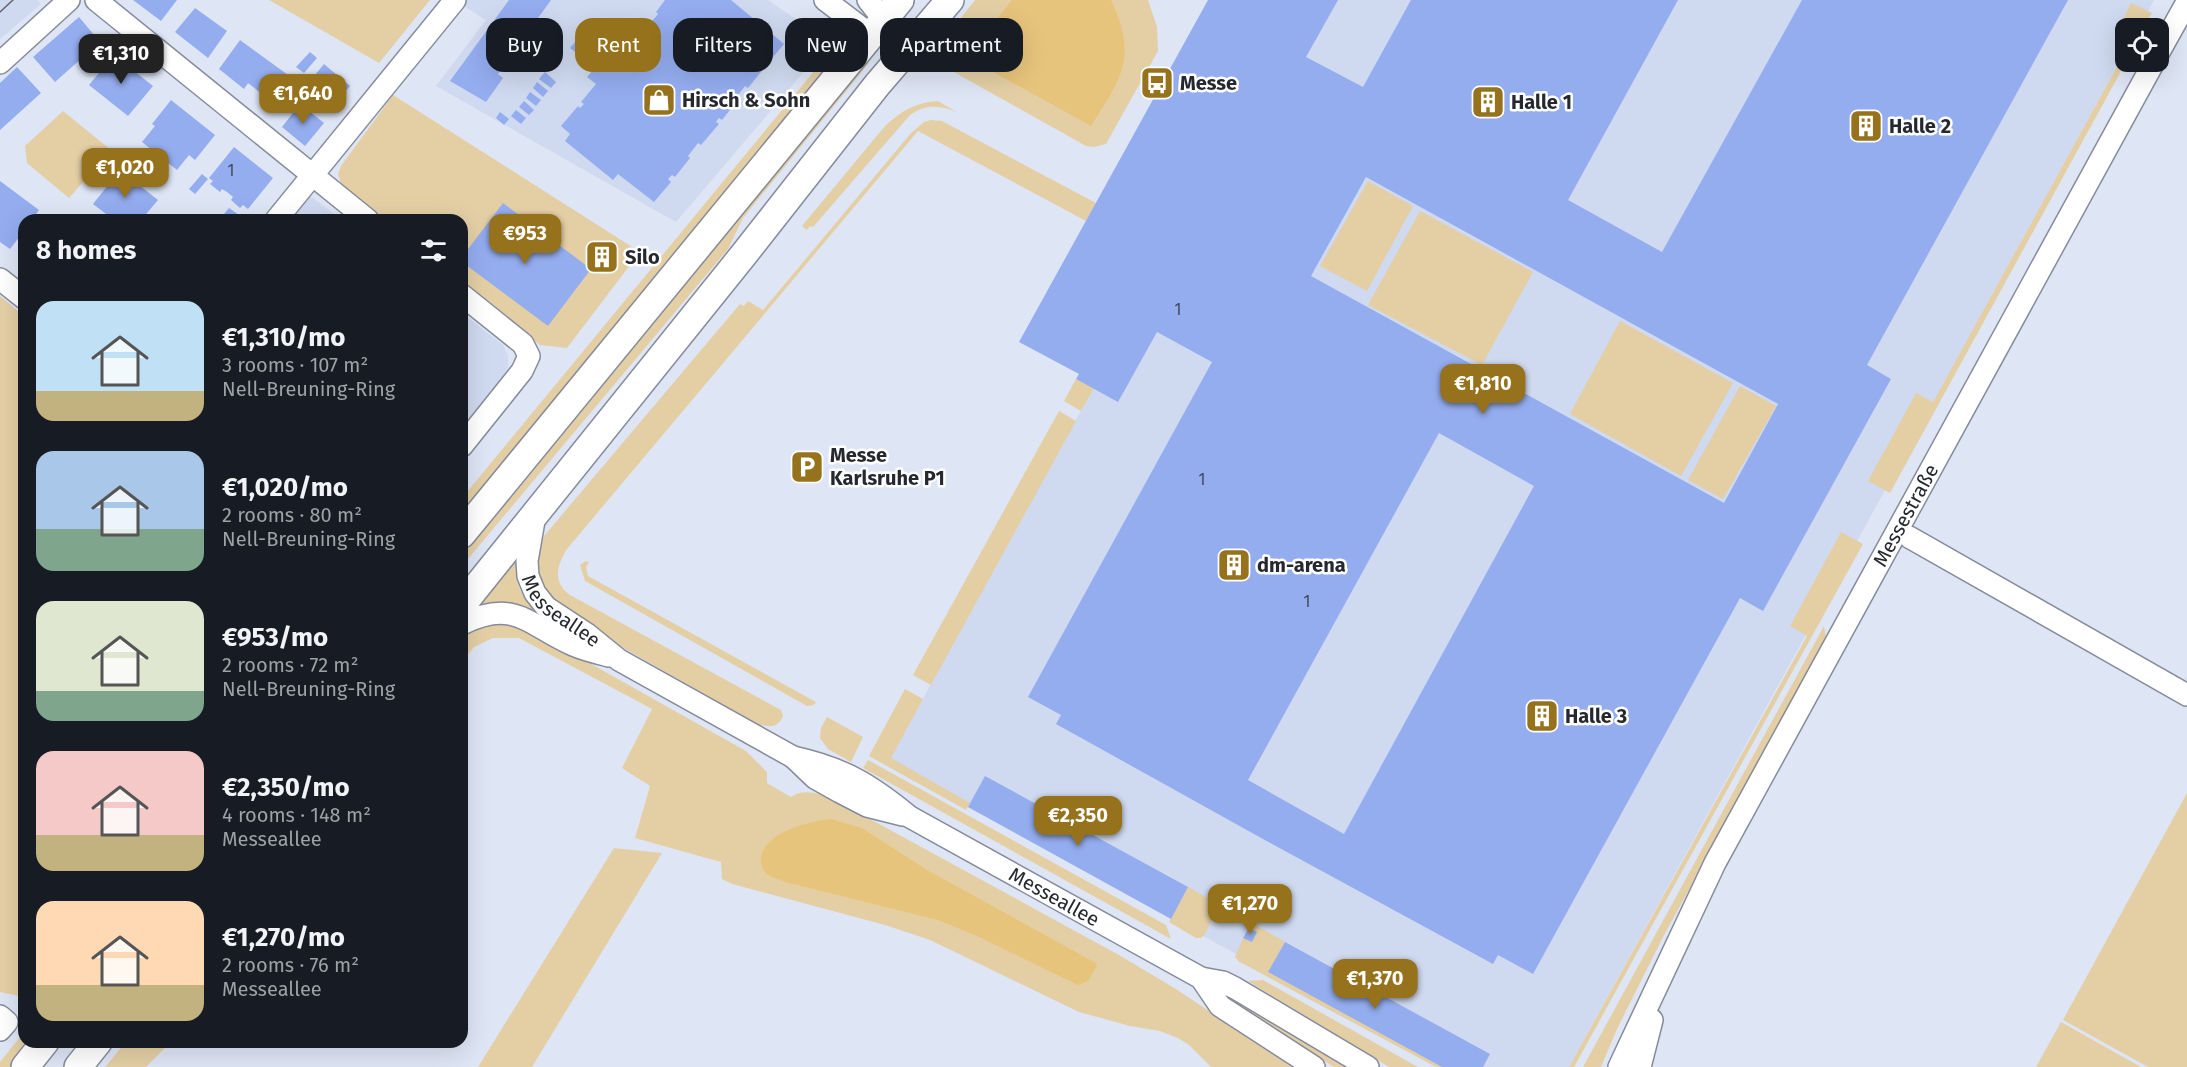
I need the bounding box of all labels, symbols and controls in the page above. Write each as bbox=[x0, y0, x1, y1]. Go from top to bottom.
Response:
chip: Buy bbox=[486, 18, 563, 72]
chip: Rent bbox=[575, 18, 661, 72]
chip: Filters bbox=[673, 18, 773, 72]
chip: New bbox=[785, 18, 868, 72]
chip: Apartment bbox=[880, 18, 1023, 72]
map controls bbox=[2115, 18, 2169, 72]
button: locate bbox=[2115, 18, 2169, 72]
pin: €1,310 bbox=[72, 34, 170, 85]
text: €1,310 bbox=[93, 41, 149, 65]
bus stop icon: Messe bbox=[1139, 65, 1175, 101]
place label: Messe bbox=[1180, 71, 1237, 95]
pin: €1,640 bbox=[254, 74, 352, 125]
text: €1,640 bbox=[273, 81, 333, 105]
shop icon: Hirsch & Sohn bbox=[641, 82, 677, 118]
building icon: Halle 1 bbox=[1470, 84, 1506, 120]
place label: Hirsch & Sohn bbox=[682, 88, 810, 112]
place label: Halle 1 bbox=[1511, 90, 1572, 114]
building icon: Halle 2 bbox=[1848, 108, 1884, 144]
place label: Halle 2 bbox=[1889, 114, 1951, 138]
pin: €1,020 bbox=[76, 148, 174, 199]
text: €1,020 bbox=[96, 155, 154, 179]
house number: 1 bbox=[228, 161, 234, 180]
pin: €953 bbox=[489, 214, 561, 265]
text: €953 bbox=[503, 221, 547, 245]
icon: filters bbox=[417, 234, 450, 267]
text: 8 homes bbox=[36, 235, 136, 266]
building icon: Silo bbox=[584, 239, 620, 275]
place label: Silo bbox=[625, 245, 660, 269]
house number: 1 bbox=[1175, 300, 1181, 319]
text: €1,310/mo bbox=[222, 322, 345, 353]
icon: home bbox=[84, 325, 156, 397]
text: 3 rooms · 107 m² bbox=[222, 353, 368, 377]
pin: €1,810 bbox=[1434, 364, 1532, 415]
text: €1,810 bbox=[1454, 371, 1512, 395]
text: Nell-Breuning-Ring bbox=[222, 377, 395, 401]
place label: Messe Karlsruhe P1 bbox=[830, 443, 945, 490]
parking icon: Messe Karlsruhe P1 bbox=[789, 449, 825, 485]
street label: Messestraße bbox=[1868, 460, 1943, 571]
house number: 1 bbox=[1199, 470, 1205, 489]
text: €1,020/mo bbox=[222, 472, 348, 503]
icon: home bbox=[84, 475, 156, 547]
text: 2 rooms · 80 m² bbox=[222, 503, 362, 527]
text: Nell-Breuning-Ring bbox=[222, 527, 395, 551]
building icon: dm-arena bbox=[1216, 547, 1252, 583]
place label: dm-arena bbox=[1257, 553, 1346, 577]
street label: Messeallee bbox=[517, 571, 605, 652]
house number: 1 bbox=[1304, 592, 1310, 611]
text: €953/mo bbox=[222, 622, 328, 653]
icon: home bbox=[84, 625, 156, 697]
text: 2 rooms · 72 m² bbox=[222, 653, 358, 677]
text: Nell-Breuning-Ring bbox=[222, 677, 395, 701]
building icon: Halle 3 bbox=[1524, 698, 1560, 734]
place label: Halle 3 bbox=[1565, 704, 1627, 728]
text: €2,350/mo bbox=[222, 772, 350, 803]
icon: home bbox=[84, 775, 156, 847]
pin: €2,350 bbox=[1029, 796, 1127, 847]
text: 4 rooms · 148 m² bbox=[222, 803, 371, 827]
text: €2,350 bbox=[1048, 803, 1108, 827]
text: Messeallee bbox=[222, 827, 322, 851]
street label: Messeallee bbox=[1005, 862, 1104, 932]
pin: €1,270 bbox=[1201, 884, 1299, 935]
text: €1,270 bbox=[1222, 891, 1278, 915]
text: €1,270/mo bbox=[222, 922, 345, 953]
icon: home bbox=[84, 925, 156, 997]
text: 2 rooms · 76 m² bbox=[222, 953, 359, 977]
pin: €1,370 bbox=[1326, 959, 1424, 1010]
text: €1,370 bbox=[1347, 966, 1403, 990]
text: Messeallee bbox=[222, 977, 322, 1001]

